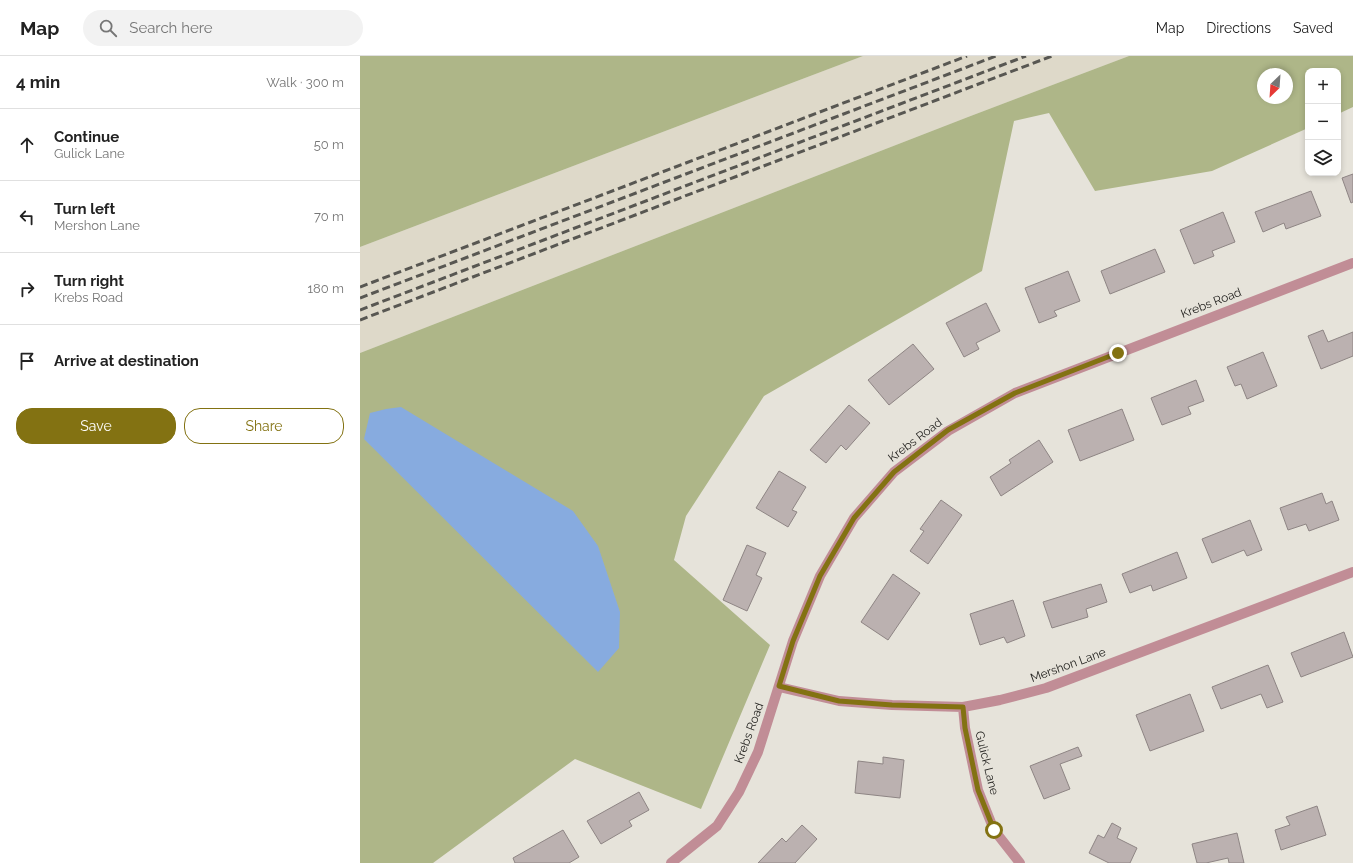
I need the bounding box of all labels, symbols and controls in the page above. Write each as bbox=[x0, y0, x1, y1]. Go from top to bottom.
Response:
search box bbox=[83, 10, 363, 46]
text: Map bbox=[20, 17, 59, 39]
icon: search bbox=[97, 17, 119, 39]
text: Search here bbox=[129, 19, 213, 37]
text: Map bbox=[1156, 20, 1184, 36]
text: Directions bbox=[1206, 20, 1271, 36]
text: Saved bbox=[1293, 20, 1333, 36]
north arrow bbox=[1257, 68, 1293, 104]
map controls bbox=[1305, 68, 1341, 176]
button: + bbox=[1305, 68, 1341, 104]
text: 4 min bbox=[16, 72, 60, 92]
text: Walk · 300 m bbox=[266, 75, 344, 90]
button: − bbox=[1305, 104, 1341, 140]
text: Continue bbox=[54, 128, 119, 146]
icon: ahead bbox=[16, 134, 38, 156]
text: 50 m bbox=[314, 137, 344, 152]
button: layers bbox=[1305, 140, 1341, 176]
text: Gulick Lane bbox=[54, 146, 125, 161]
text: Turn left bbox=[54, 200, 115, 218]
icon: left bbox=[16, 206, 38, 228]
text: 70 m bbox=[314, 209, 344, 224]
text: Mershon Lane bbox=[54, 218, 140, 233]
text: Turn right bbox=[54, 272, 124, 290]
icon: right bbox=[16, 278, 38, 300]
text: 180 m bbox=[308, 281, 344, 296]
street label: Krebs Road bbox=[1179, 285, 1243, 321]
text: Krebs Road bbox=[54, 290, 123, 305]
route end bbox=[1109, 344, 1127, 362]
icon: arrive bbox=[16, 350, 38, 372]
text: Arrive at destination bbox=[54, 352, 199, 370]
button: Save bbox=[16, 408, 176, 444]
button: Share bbox=[184, 408, 344, 444]
street label: Krebs Road bbox=[885, 415, 945, 465]
street label: Mershon Lane bbox=[1028, 645, 1108, 685]
street label: Krebs Road bbox=[732, 701, 766, 765]
street label: Gulick Lane bbox=[972, 730, 1002, 796]
route start bbox=[985, 821, 1003, 839]

